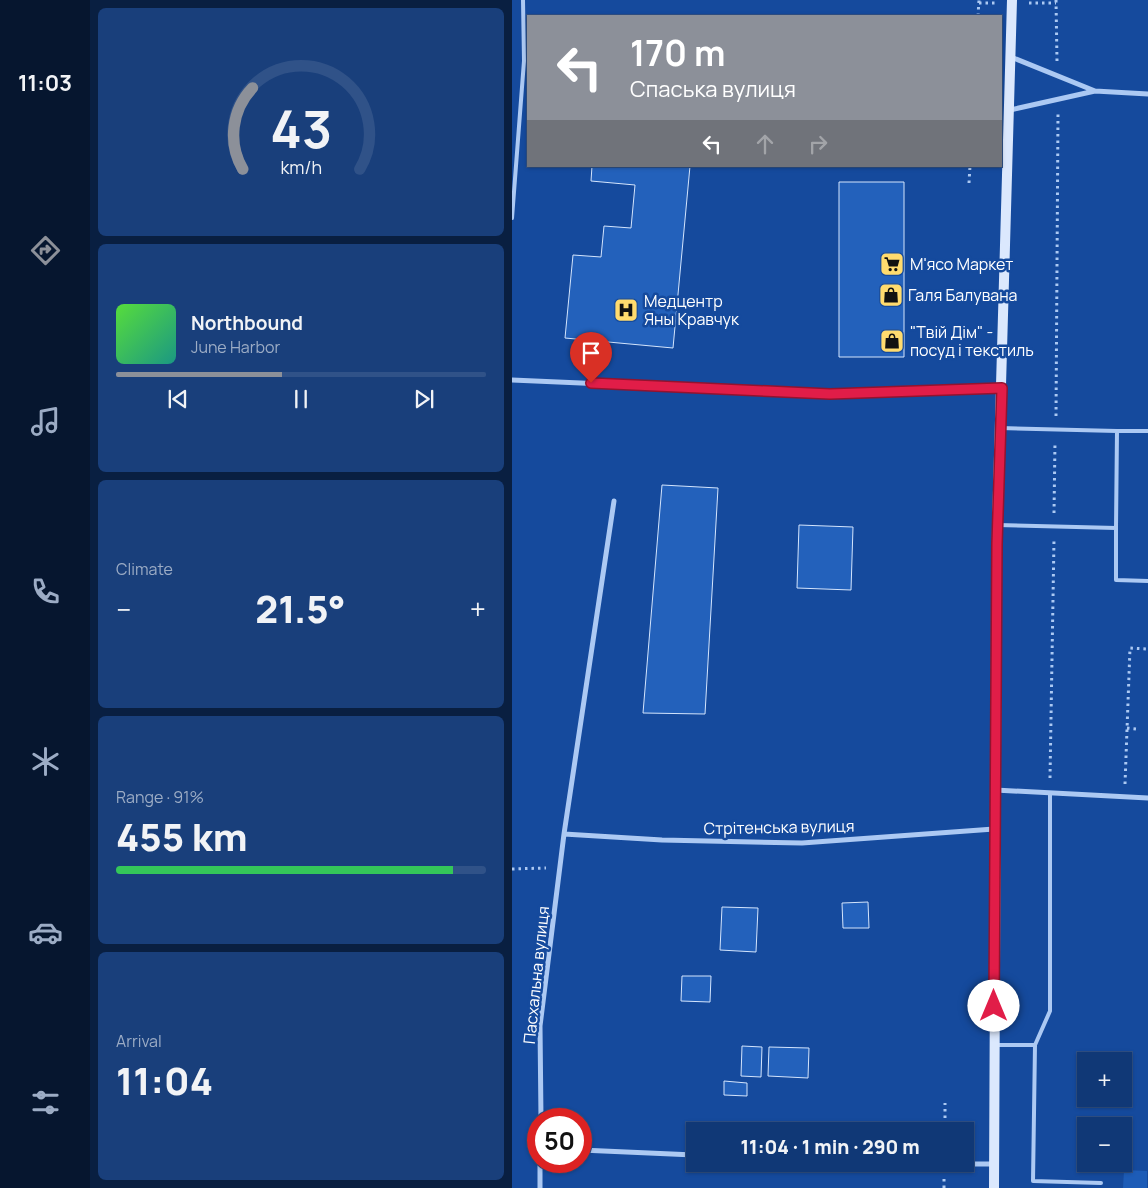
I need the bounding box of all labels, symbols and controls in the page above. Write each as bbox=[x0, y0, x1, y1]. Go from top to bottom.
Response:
text: 170 m bbox=[630, 29, 726, 77]
icon: left bbox=[547, 35, 612, 100]
text: 11:03 bbox=[18, 68, 72, 98]
text: Спаська вулиця bbox=[630, 74, 796, 104]
text: 43 bbox=[270, 93, 332, 164]
icon: left bbox=[698, 130, 726, 158]
icon: ahead bbox=[751, 130, 779, 158]
icon: right bbox=[804, 130, 832, 158]
text: km/h bbox=[280, 155, 322, 179]
icon: directions bbox=[28, 233, 63, 268]
supermarket icon: М'ясо Маркет bbox=[879, 251, 905, 277]
place label: М'ясо Маркет bbox=[910, 253, 1013, 275]
shop icon: Галя Балувана bbox=[878, 282, 904, 308]
place label: Галя Балувана bbox=[908, 284, 1018, 306]
place label: Медцентр Яны Кравчук bbox=[644, 290, 740, 330]
hospital icon: Медцентр Яны Кравчук bbox=[613, 297, 639, 323]
text: Northbound bbox=[191, 310, 303, 336]
place label: "Твій Дім" - посуд і текстиль bbox=[910, 321, 1034, 361]
shop icon: "Твій Дім" - посуд і текстиль bbox=[879, 328, 905, 354]
pin bbox=[570, 332, 612, 383]
text: June Harbor bbox=[191, 336, 280, 358]
icon: arrive bbox=[577, 339, 605, 367]
icon: previous bbox=[164, 385, 192, 413]
icon: pause bbox=[287, 385, 315, 413]
icon: next bbox=[410, 385, 438, 413]
icon: music bbox=[28, 404, 63, 439]
text: Climate bbox=[116, 558, 173, 580]
icon: phone bbox=[28, 574, 63, 609]
text: 21.5° bbox=[255, 582, 346, 634]
text: − bbox=[116, 590, 131, 628]
text: + bbox=[470, 590, 486, 628]
icon: climate bbox=[28, 744, 63, 779]
text: Range · 91% bbox=[116, 786, 204, 808]
text: 455 km bbox=[116, 810, 248, 862]
street label: Стрітенська вулиця bbox=[703, 815, 855, 839]
street label: Пасхальна вулиця bbox=[518, 905, 554, 1045]
icon: car bbox=[28, 915, 63, 950]
position arrow bbox=[967, 979, 1019, 1031]
text: Arrival bbox=[116, 1030, 162, 1052]
map controls bbox=[1077, 1052, 1132, 1172]
button: + bbox=[1077, 1052, 1132, 1107]
text: 11:04 bbox=[116, 1054, 213, 1106]
icon: filters bbox=[28, 1085, 63, 1120]
speed limit sign: 50 bbox=[527, 1108, 592, 1173]
button: − bbox=[1077, 1117, 1132, 1172]
text: 11:04 · 1 min · 290 m bbox=[740, 1134, 920, 1160]

